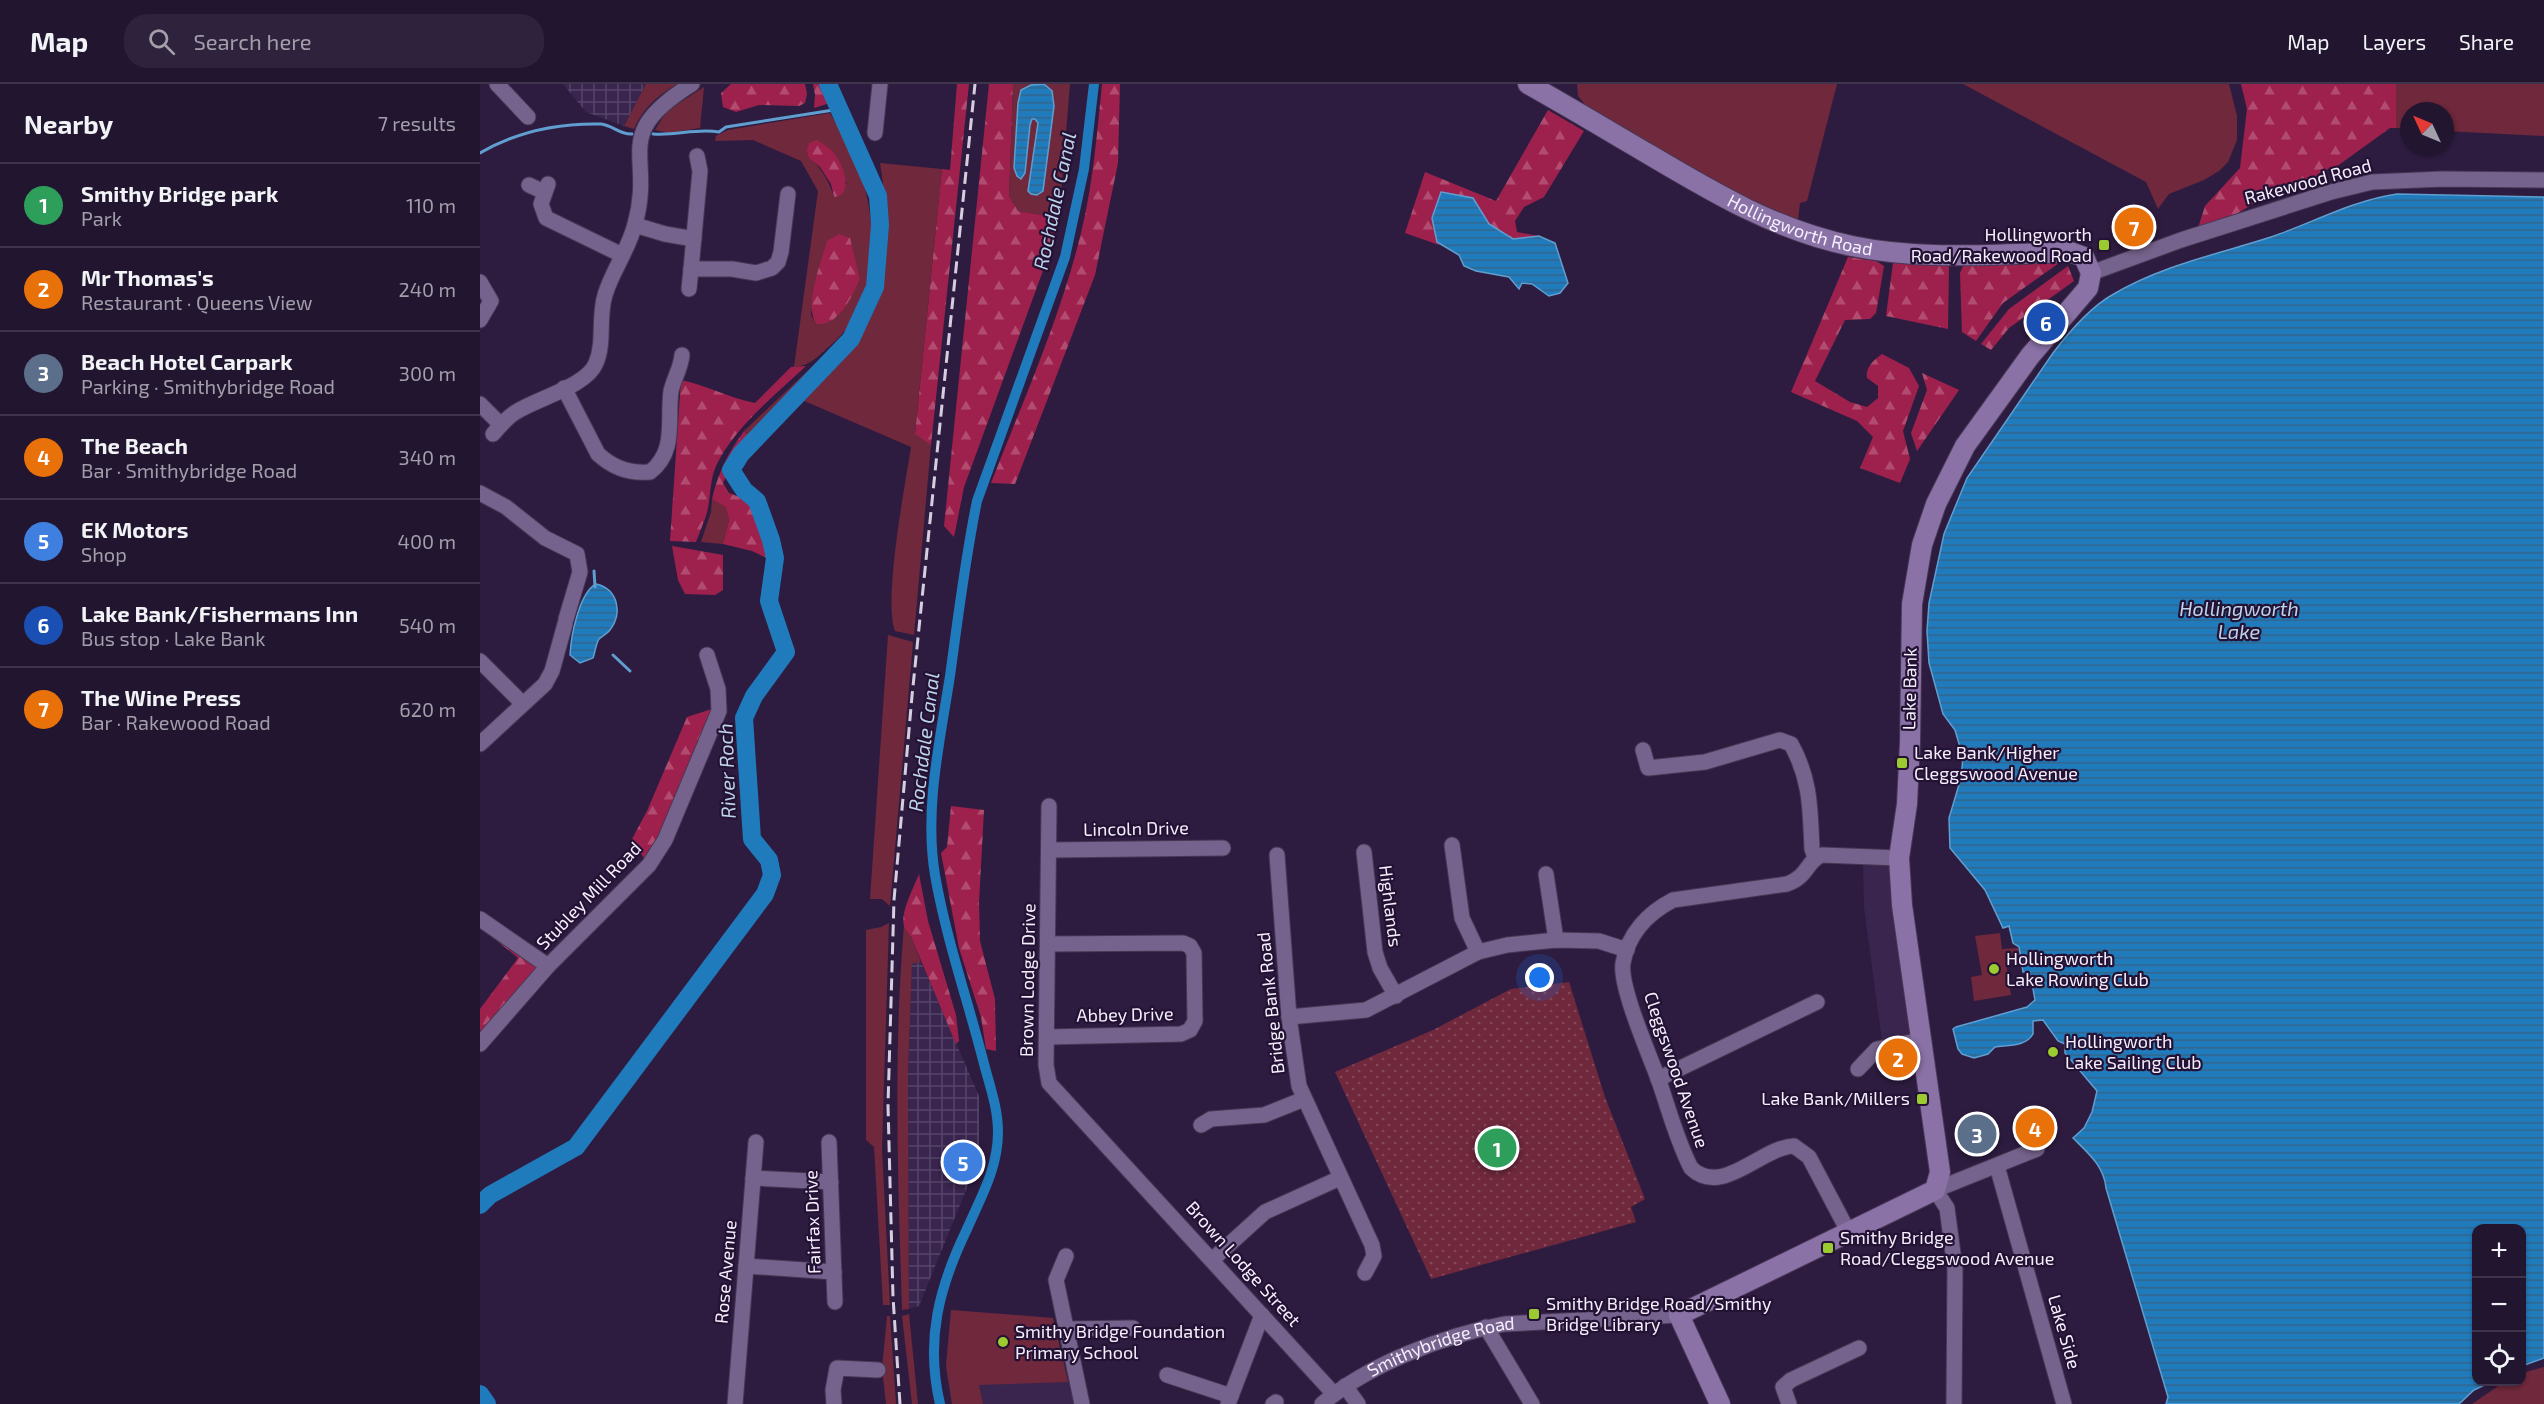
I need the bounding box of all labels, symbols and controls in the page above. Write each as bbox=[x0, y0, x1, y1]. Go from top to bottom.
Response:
search box bbox=[124, 14, 544, 68]
text: Map bbox=[30, 24, 88, 58]
icon: search bbox=[145, 25, 178, 58]
text: Search here bbox=[193, 28, 312, 54]
text: Map bbox=[2287, 29, 2329, 54]
text: Layers bbox=[2362, 29, 2426, 54]
text: Share bbox=[2459, 29, 2514, 54]
north arrow bbox=[2400, 102, 2454, 156]
text: Nearby bbox=[24, 108, 113, 139]
text: 7 results bbox=[378, 111, 456, 135]
water label: Rochdale Canal bbox=[1028, 130, 1080, 272]
street label: Rakewood Road bbox=[2242, 154, 2374, 209]
text: Smithy Bridge park bbox=[81, 180, 278, 206]
street label: Hollingworth Road bbox=[1724, 189, 1874, 260]
text: 1 bbox=[39, 193, 48, 217]
text: 110 m bbox=[406, 193, 456, 217]
pin: 7 bbox=[2114, 204, 2154, 250]
text: Park bbox=[81, 206, 122, 230]
place label: Hollingworth Road/Rakewood Road bbox=[1911, 223, 2092, 266]
marker: Hollingworth Road/Rakewood Road bbox=[2097, 238, 2111, 252]
text: Mr Thomas's bbox=[81, 264, 214, 290]
text: 2 bbox=[38, 277, 49, 301]
text: 240 m bbox=[398, 277, 456, 301]
text: Restaurant · Queens View bbox=[81, 290, 312, 314]
pin: 6 bbox=[2026, 300, 2066, 344]
text: Beach Hotel Carpark bbox=[81, 348, 293, 374]
text: 3 bbox=[38, 361, 49, 385]
text: 300 m bbox=[399, 361, 456, 385]
text: Parking · Smithybridge Road bbox=[81, 374, 335, 398]
text: The Beach bbox=[81, 432, 188, 458]
text: 4 bbox=[37, 445, 50, 469]
text: 340 m bbox=[399, 445, 456, 469]
text: Bar · Smithybridge Road bbox=[81, 458, 297, 482]
text: EK Motors bbox=[81, 516, 188, 542]
text: 5 bbox=[38, 529, 49, 553]
text: 400 m bbox=[398, 529, 456, 553]
text: Shop bbox=[81, 542, 127, 566]
water label: Hollingworth Lake bbox=[2179, 596, 2299, 643]
text: Lake Bank/Fishermans Inn bbox=[81, 600, 358, 626]
text: 6 bbox=[38, 613, 49, 637]
text: 540 m bbox=[399, 613, 456, 637]
text: Bus stop · Lake Bank bbox=[81, 626, 265, 650]
street label: Lake Bank bbox=[1897, 648, 1921, 730]
water label: Rochdale Canal bbox=[903, 671, 943, 813]
text: The Wine Press bbox=[81, 684, 241, 710]
text: 7 bbox=[38, 697, 49, 721]
text: 620 m bbox=[399, 697, 456, 721]
text: Bar · Rakewood Road bbox=[81, 710, 271, 734]
water label: River Roch bbox=[712, 723, 740, 819]
place label: Lake Bank/Higher Cleggswood Avenue bbox=[1914, 741, 2078, 784]
marker: Lake Bank/Higher Cleggswood Avenue bbox=[1895, 756, 1909, 770]
street label: Lincoln Drive bbox=[1083, 816, 1189, 840]
street label: Stubley Mill Road bbox=[531, 837, 645, 954]
street label: Highlands bbox=[1375, 864, 1407, 948]
street label: Brown Lodge Drive bbox=[1015, 903, 1039, 1057]
street label: Bridge Bank Road bbox=[1252, 931, 1288, 1075]
place label: Hollingworth Lake Rowing Club bbox=[2006, 947, 2149, 990]
marker: Hollingworth Lake Rowing Club bbox=[1987, 962, 2001, 976]
your location bbox=[1525, 963, 1554, 992]
street label: Cleggswood Avenue bbox=[1640, 989, 1714, 1151]
street label: Abbey Drive bbox=[1076, 1002, 1174, 1026]
place label: Hollingworth Lake Sailing Club bbox=[2065, 1030, 2202, 1073]
pin: 2 bbox=[1878, 1036, 1918, 1080]
marker: Hollingworth Lake Sailing Club bbox=[2046, 1045, 2060, 1059]
place label: Lake Bank/Millers bbox=[1761, 1087, 1910, 1109]
marker: Lake Bank/Millers bbox=[1915, 1092, 1929, 1106]
pin: 4 bbox=[2016, 1106, 2054, 1150]
pin: 3 bbox=[1958, 1112, 1996, 1156]
pin: 1 bbox=[1478, 1126, 1516, 1170]
pin: 5 bbox=[944, 1140, 982, 1184]
street label: Fairfax Drive bbox=[799, 1170, 825, 1274]
street label: Brown Lodge Street bbox=[1182, 1196, 1306, 1331]
street label: Rose Avenue bbox=[710, 1219, 740, 1325]
map controls bbox=[2472, 1224, 2526, 1386]
button: + bbox=[2472, 1224, 2526, 1278]
place label: Smithy Bridge Road/Cleggswood Avenue bbox=[1840, 1226, 2054, 1269]
marker: Smithy Bridge Road/Cleggswood Avenue bbox=[1821, 1241, 1835, 1255]
button: − bbox=[2472, 1278, 2526, 1332]
place label: Smithy Bridge Road/Smithy Bridge Library bbox=[1546, 1292, 1772, 1335]
street label: Lake Side bbox=[2044, 1292, 2086, 1371]
marker: Smithy Bridge Road/Smithy Bridge Library bbox=[1527, 1307, 1541, 1321]
street label: Smithybridge Road bbox=[1363, 1311, 1515, 1381]
place label: Smithy Bridge Foundation Primary School bbox=[1015, 1320, 1225, 1363]
button: locate bbox=[2472, 1332, 2526, 1386]
marker: Smithy Bridge Foundation Primary School bbox=[996, 1335, 1010, 1349]

